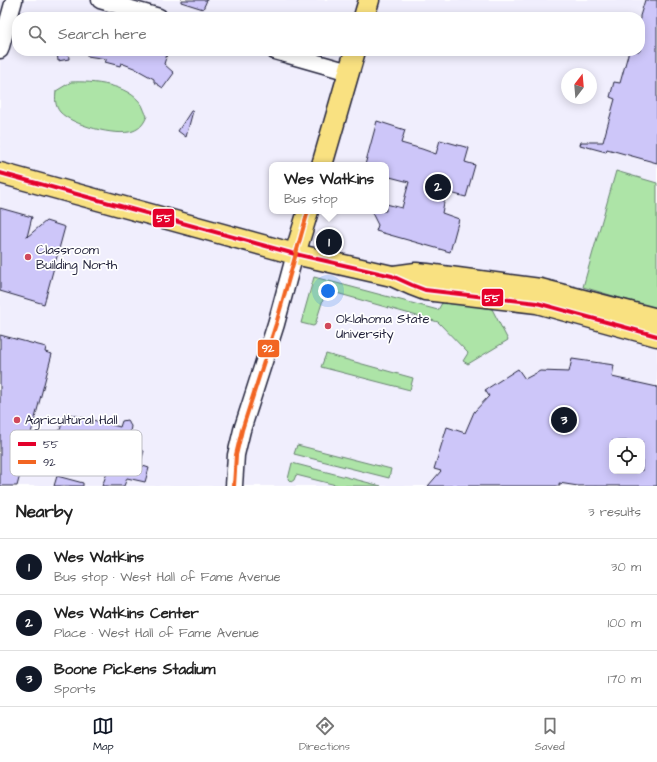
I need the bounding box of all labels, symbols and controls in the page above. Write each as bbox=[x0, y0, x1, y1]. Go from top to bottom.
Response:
search box bbox=[12, 12, 645, 56]
icon: search bbox=[26, 23, 48, 45]
text: Search here bbox=[58, 24, 147, 45]
north arrow bbox=[561, 68, 597, 104]
popup bbox=[269, 162, 389, 214]
text: Wes Watkins bbox=[284, 169, 374, 190]
pin: 2 bbox=[425, 172, 451, 202]
text: Bus stop bbox=[284, 190, 338, 208]
line badge: 55 bbox=[152, 208, 175, 228]
text: 55 bbox=[156, 211, 172, 226]
pin: 1 bbox=[316, 227, 342, 257]
place label: Classroom Building North bbox=[36, 241, 118, 275]
marker: Classroom Building North bbox=[23, 252, 33, 262]
your location bbox=[318, 281, 338, 301]
line badge: 55 bbox=[481, 288, 504, 307]
text: 55 bbox=[484, 291, 500, 306]
place label: Oklahoma State University bbox=[336, 310, 430, 344]
marker: Oklahoma State University bbox=[323, 321, 333, 331]
line badge: 92 bbox=[257, 339, 280, 358]
text: 92 bbox=[262, 341, 275, 356]
pin: 3 bbox=[551, 405, 577, 435]
place label: Agricultural Hall bbox=[25, 411, 118, 430]
marker: Agricultural Hall bbox=[12, 415, 22, 425]
legend bbox=[10, 430, 142, 476]
text: 55 bbox=[43, 437, 59, 452]
map controls bbox=[609, 438, 645, 474]
button: locate bbox=[609, 438, 645, 474]
text: 92 bbox=[43, 455, 56, 470]
text: Nearby bbox=[16, 500, 73, 524]
text: 3 results bbox=[588, 503, 641, 521]
text: Wes Watkins bbox=[54, 547, 144, 568]
text: 1 bbox=[28, 558, 30, 576]
text: 30 m bbox=[611, 558, 641, 576]
text: Bus stop · West Hall of Fame Avenue bbox=[54, 568, 281, 586]
text: Wes Watkins Center bbox=[54, 603, 199, 624]
text: 2 bbox=[25, 614, 33, 632]
text: 100 m bbox=[608, 614, 641, 632]
text: Place · West Hall of Fame Avenue bbox=[54, 624, 259, 642]
text: Boone Pickens Stadium bbox=[54, 659, 215, 680]
text: 3 bbox=[26, 670, 32, 688]
text: 170 m bbox=[608, 670, 641, 688]
text: Sports bbox=[54, 680, 96, 698]
tab: Map bbox=[92, 715, 114, 754]
tab: Directions bbox=[299, 715, 350, 754]
tab: Saved bbox=[535, 715, 565, 754]

